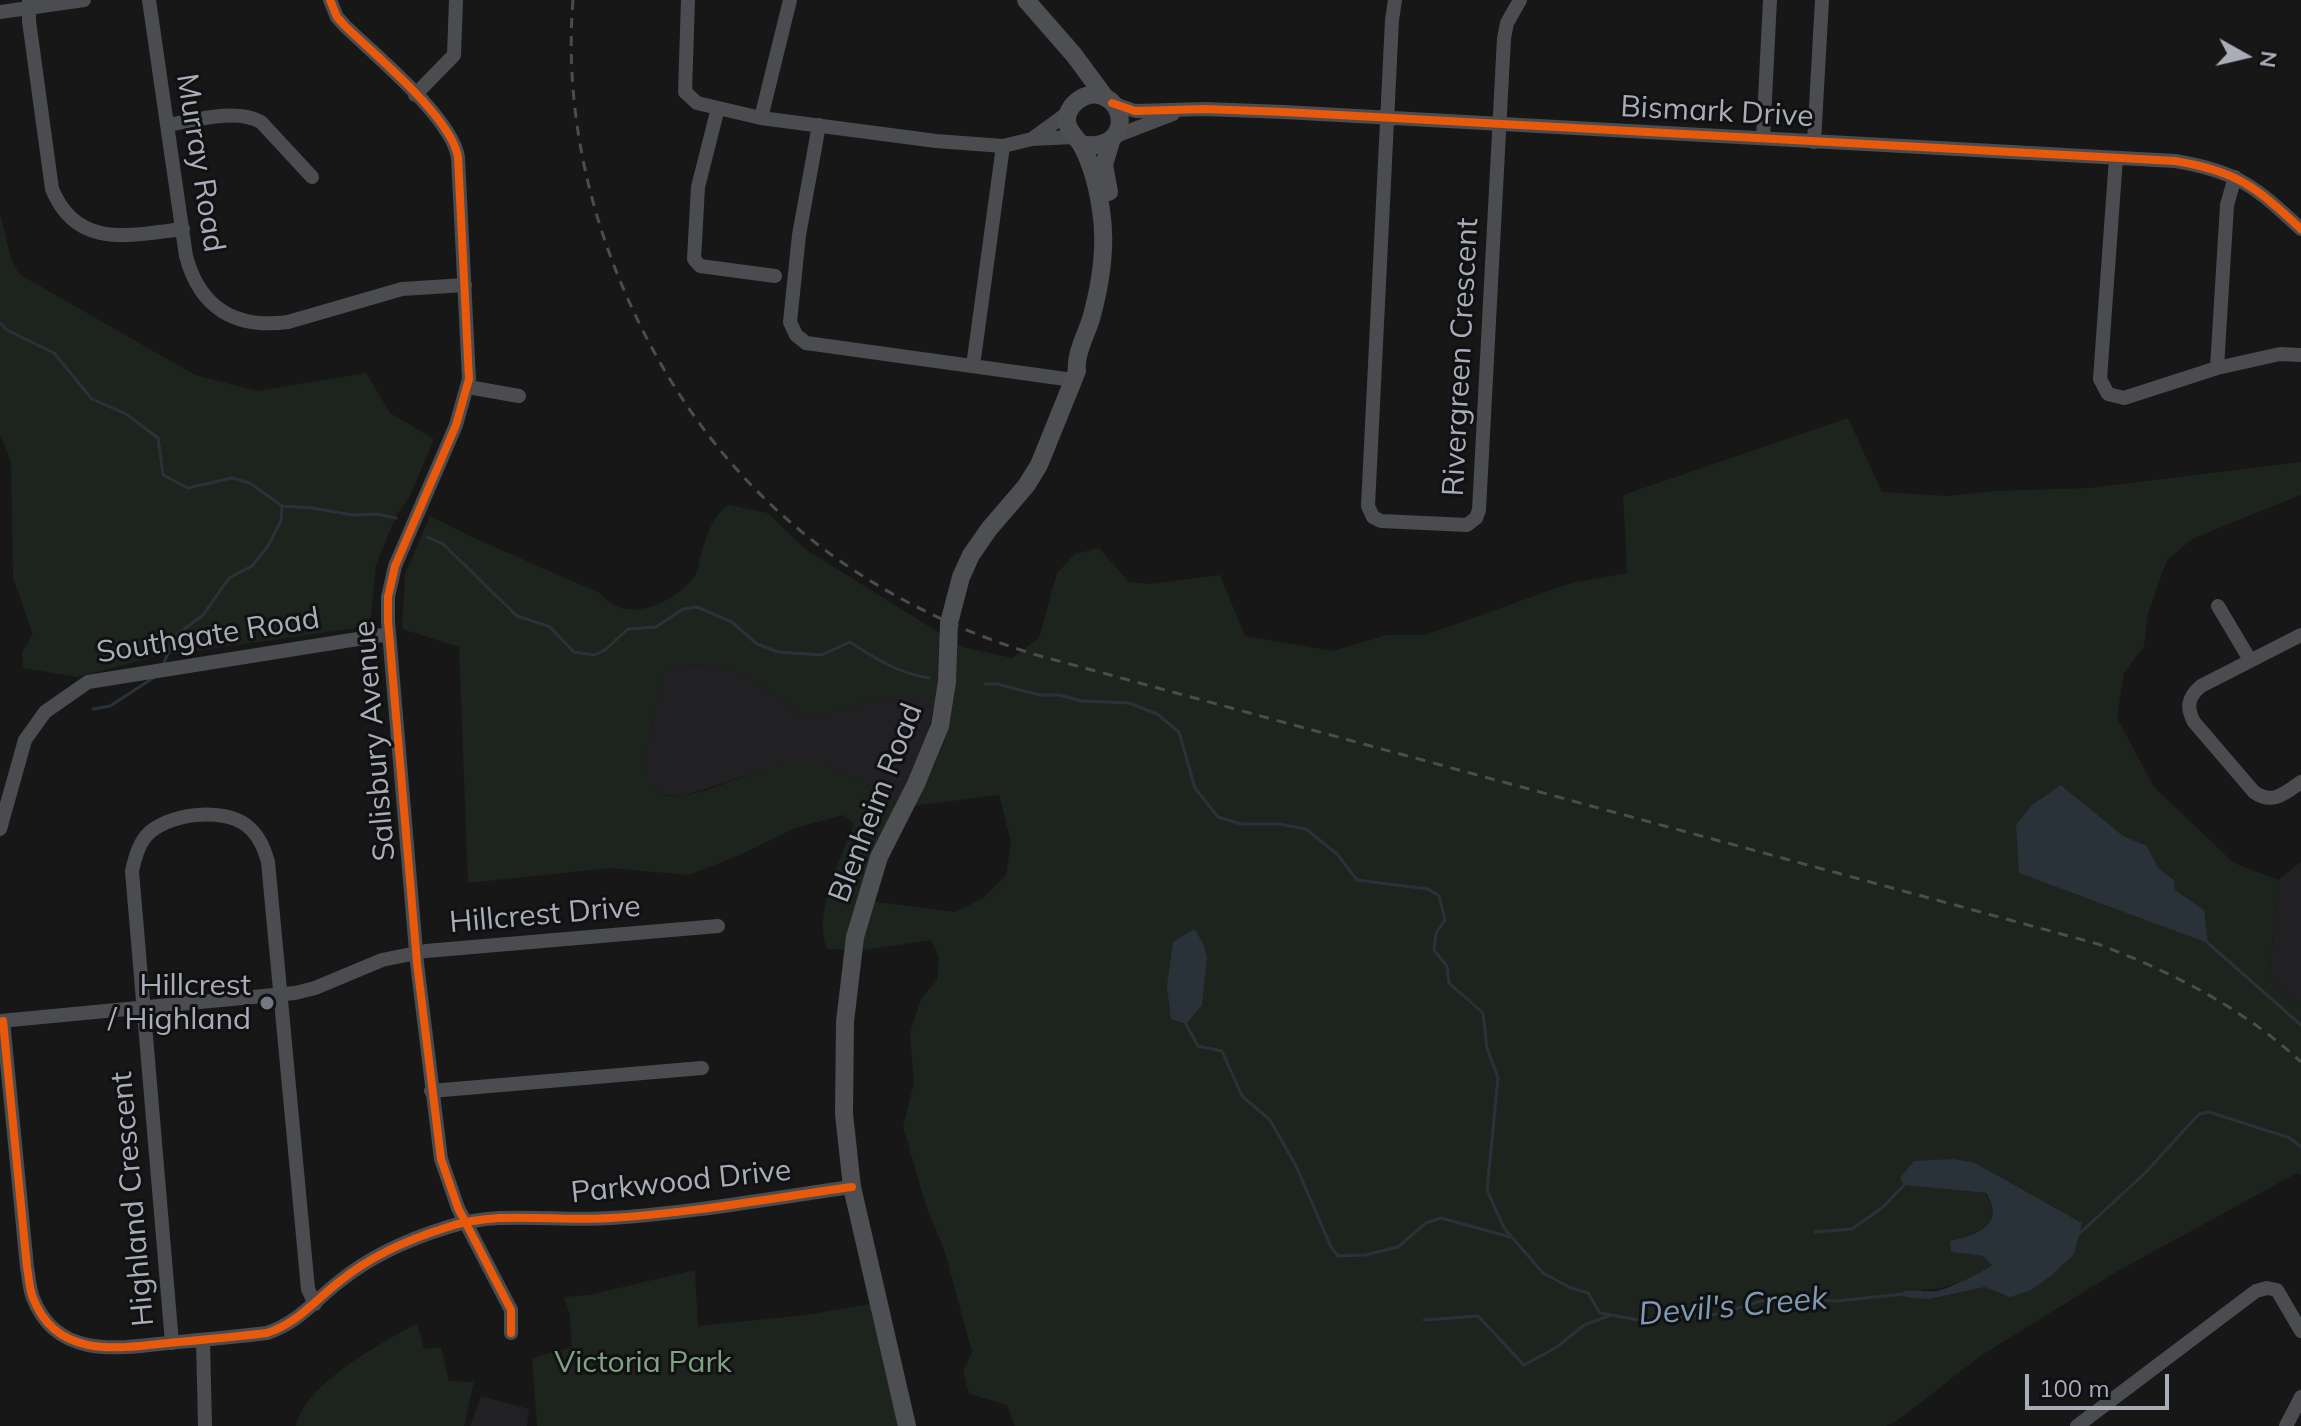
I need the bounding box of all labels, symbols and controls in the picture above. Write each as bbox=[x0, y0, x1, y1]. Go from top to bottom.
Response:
north arrow bbox=[2205, 16, 2285, 96]
text: N bbox=[2254, 49, 2284, 70]
street label: Murray Road bbox=[168, 71, 232, 255]
street label: Bismark Drive bbox=[1619, 89, 1815, 135]
street label: Rivergreen Crescent bbox=[1436, 217, 1486, 497]
street label: Southgate Road bbox=[94, 601, 322, 671]
street label: Salisbury Avenue bbox=[347, 619, 403, 863]
street label: Blenheim Road bbox=[822, 698, 930, 908]
street label: Hillcrest Drive bbox=[448, 889, 642, 941]
place label: Hillcrest / Highland bbox=[108, 968, 251, 1038]
marker: Hillcrest / Highland bbox=[258, 994, 276, 1012]
street label: Highland Crescent bbox=[104, 1070, 162, 1328]
street label: Parkwood Drive bbox=[569, 1153, 793, 1211]
water label: Devil's Creek bbox=[1637, 1280, 1829, 1334]
park label: Victoria Park bbox=[554, 1345, 732, 1381]
scale bar bbox=[2029, 1358, 2173, 1408]
text: 100 m bbox=[2039, 1373, 2110, 1403]

